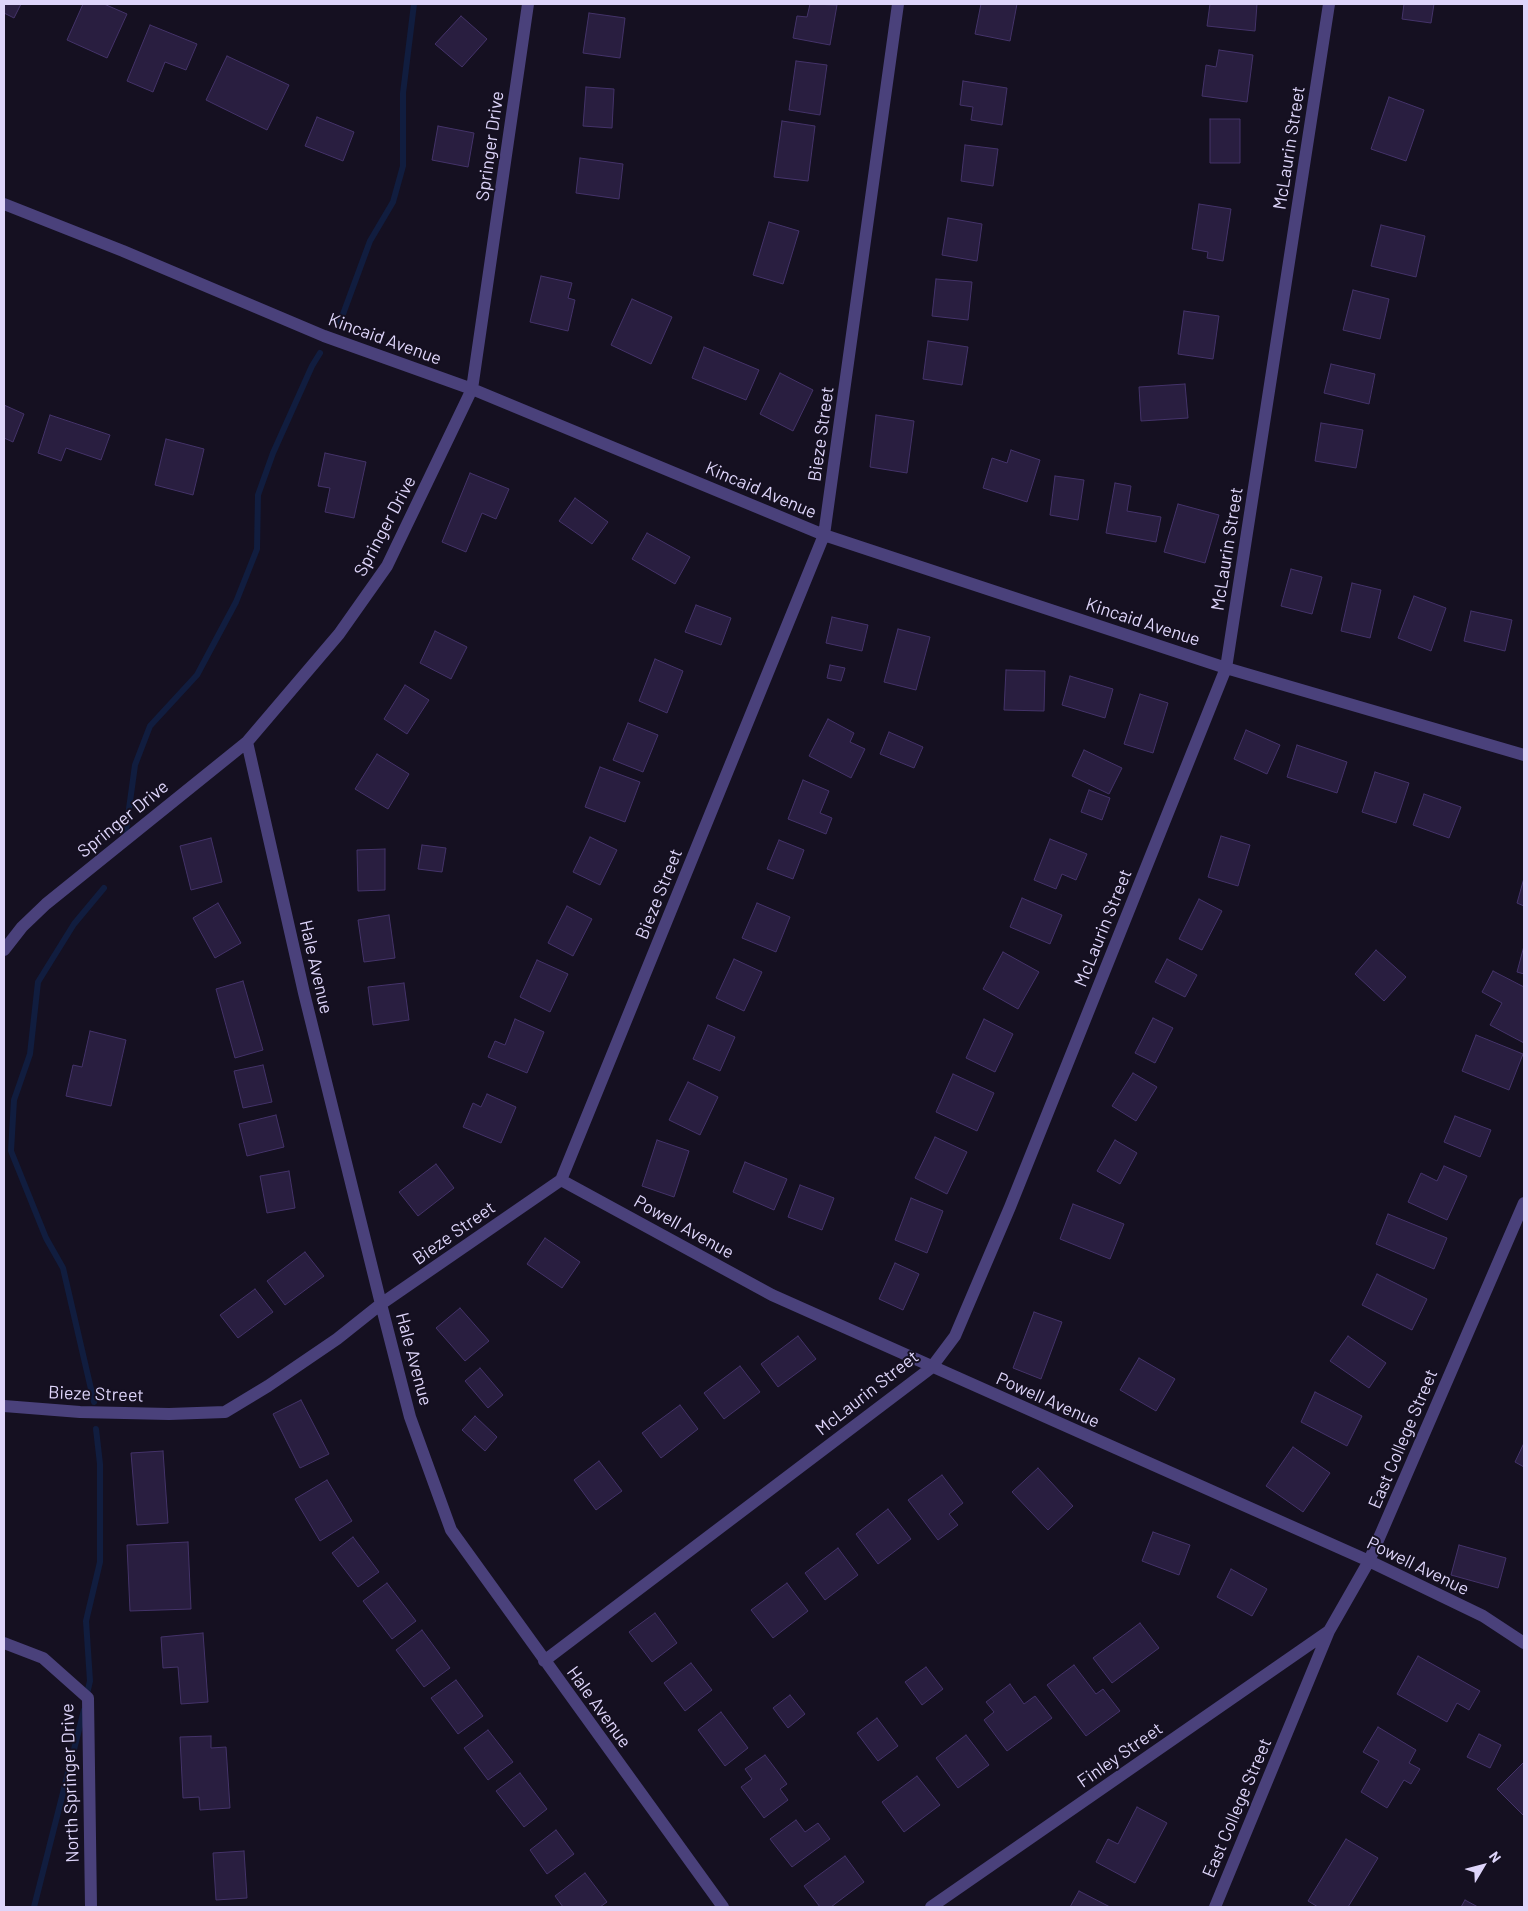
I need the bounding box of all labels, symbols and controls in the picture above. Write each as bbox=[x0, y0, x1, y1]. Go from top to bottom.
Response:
street label: McLaurin Street bbox=[1269, 85, 1309, 211]
street label: Springer Drive bbox=[472, 90, 508, 202]
street label: Kincaid Avenue bbox=[325, 309, 445, 369]
street label: Bieze Street bbox=[804, 385, 838, 483]
street label: Kincaid Avenue bbox=[702, 457, 820, 523]
street label: Springer Drive bbox=[349, 472, 421, 580]
street label: McLaurin Street bbox=[1207, 486, 1247, 612]
street label: Kincaid Avenue bbox=[1083, 593, 1203, 651]
street label: Springer Drive bbox=[73, 776, 173, 862]
street label: Bieze Street bbox=[631, 846, 687, 942]
street label: McLaurin Street bbox=[1070, 866, 1136, 990]
street label: Hale Avenue bbox=[295, 918, 337, 1016]
street label: Powell Avenue bbox=[630, 1191, 738, 1263]
street label: Bieze Street bbox=[409, 1197, 499, 1269]
street label: Hale Avenue bbox=[391, 1310, 437, 1408]
street label: McLaurin Street bbox=[811, 1346, 923, 1440]
street label: East College Street bbox=[1364, 1366, 1442, 1512]
street label: Powell Avenue bbox=[993, 1368, 1103, 1432]
street label: Bieze Street bbox=[48, 1382, 144, 1406]
street label: Powell Avenue bbox=[1363, 1532, 1473, 1600]
street label: Hale Avenue bbox=[562, 1662, 636, 1752]
street label: North Springer Drive bbox=[56, 1703, 84, 1863]
street label: Finley Street bbox=[1073, 1718, 1167, 1792]
street label: East College Street bbox=[1198, 1735, 1276, 1881]
north arrow bbox=[1458, 1841, 1508, 1891]
text: N bbox=[1486, 1848, 1505, 1866]

